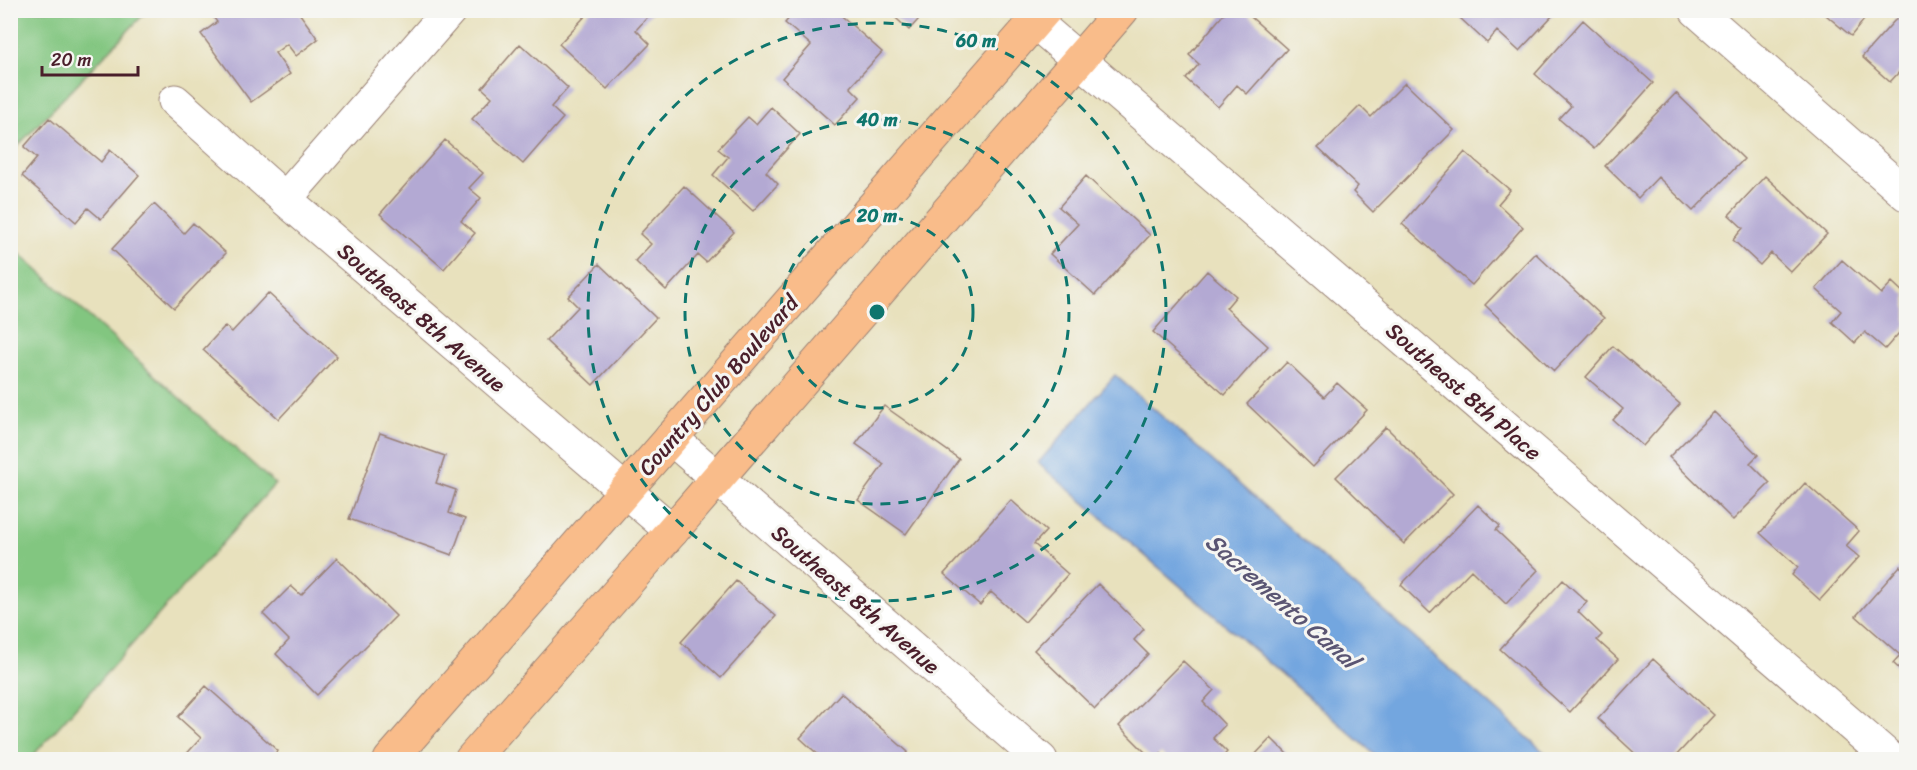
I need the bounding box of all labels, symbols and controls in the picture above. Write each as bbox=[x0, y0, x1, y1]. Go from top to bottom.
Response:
text: 60 m bbox=[955, 25, 996, 57]
scale bar bbox=[42, 39, 138, 77]
text: 20 m bbox=[51, 44, 91, 76]
text: 40 m bbox=[855, 104, 898, 136]
text: 20 m bbox=[856, 200, 897, 232]
street label: Southeast 8th Avenue bbox=[328, 232, 516, 403]
street label: Country Club Boulevard bbox=[628, 285, 810, 485]
centre of rings bbox=[867, 302, 887, 322]
street label: Southeast 8th Place bbox=[1377, 312, 1551, 471]
street label: Southeast 8th Avenue bbox=[762, 514, 950, 685]
water label: Sacremento Canal bbox=[1196, 522, 1372, 683]

